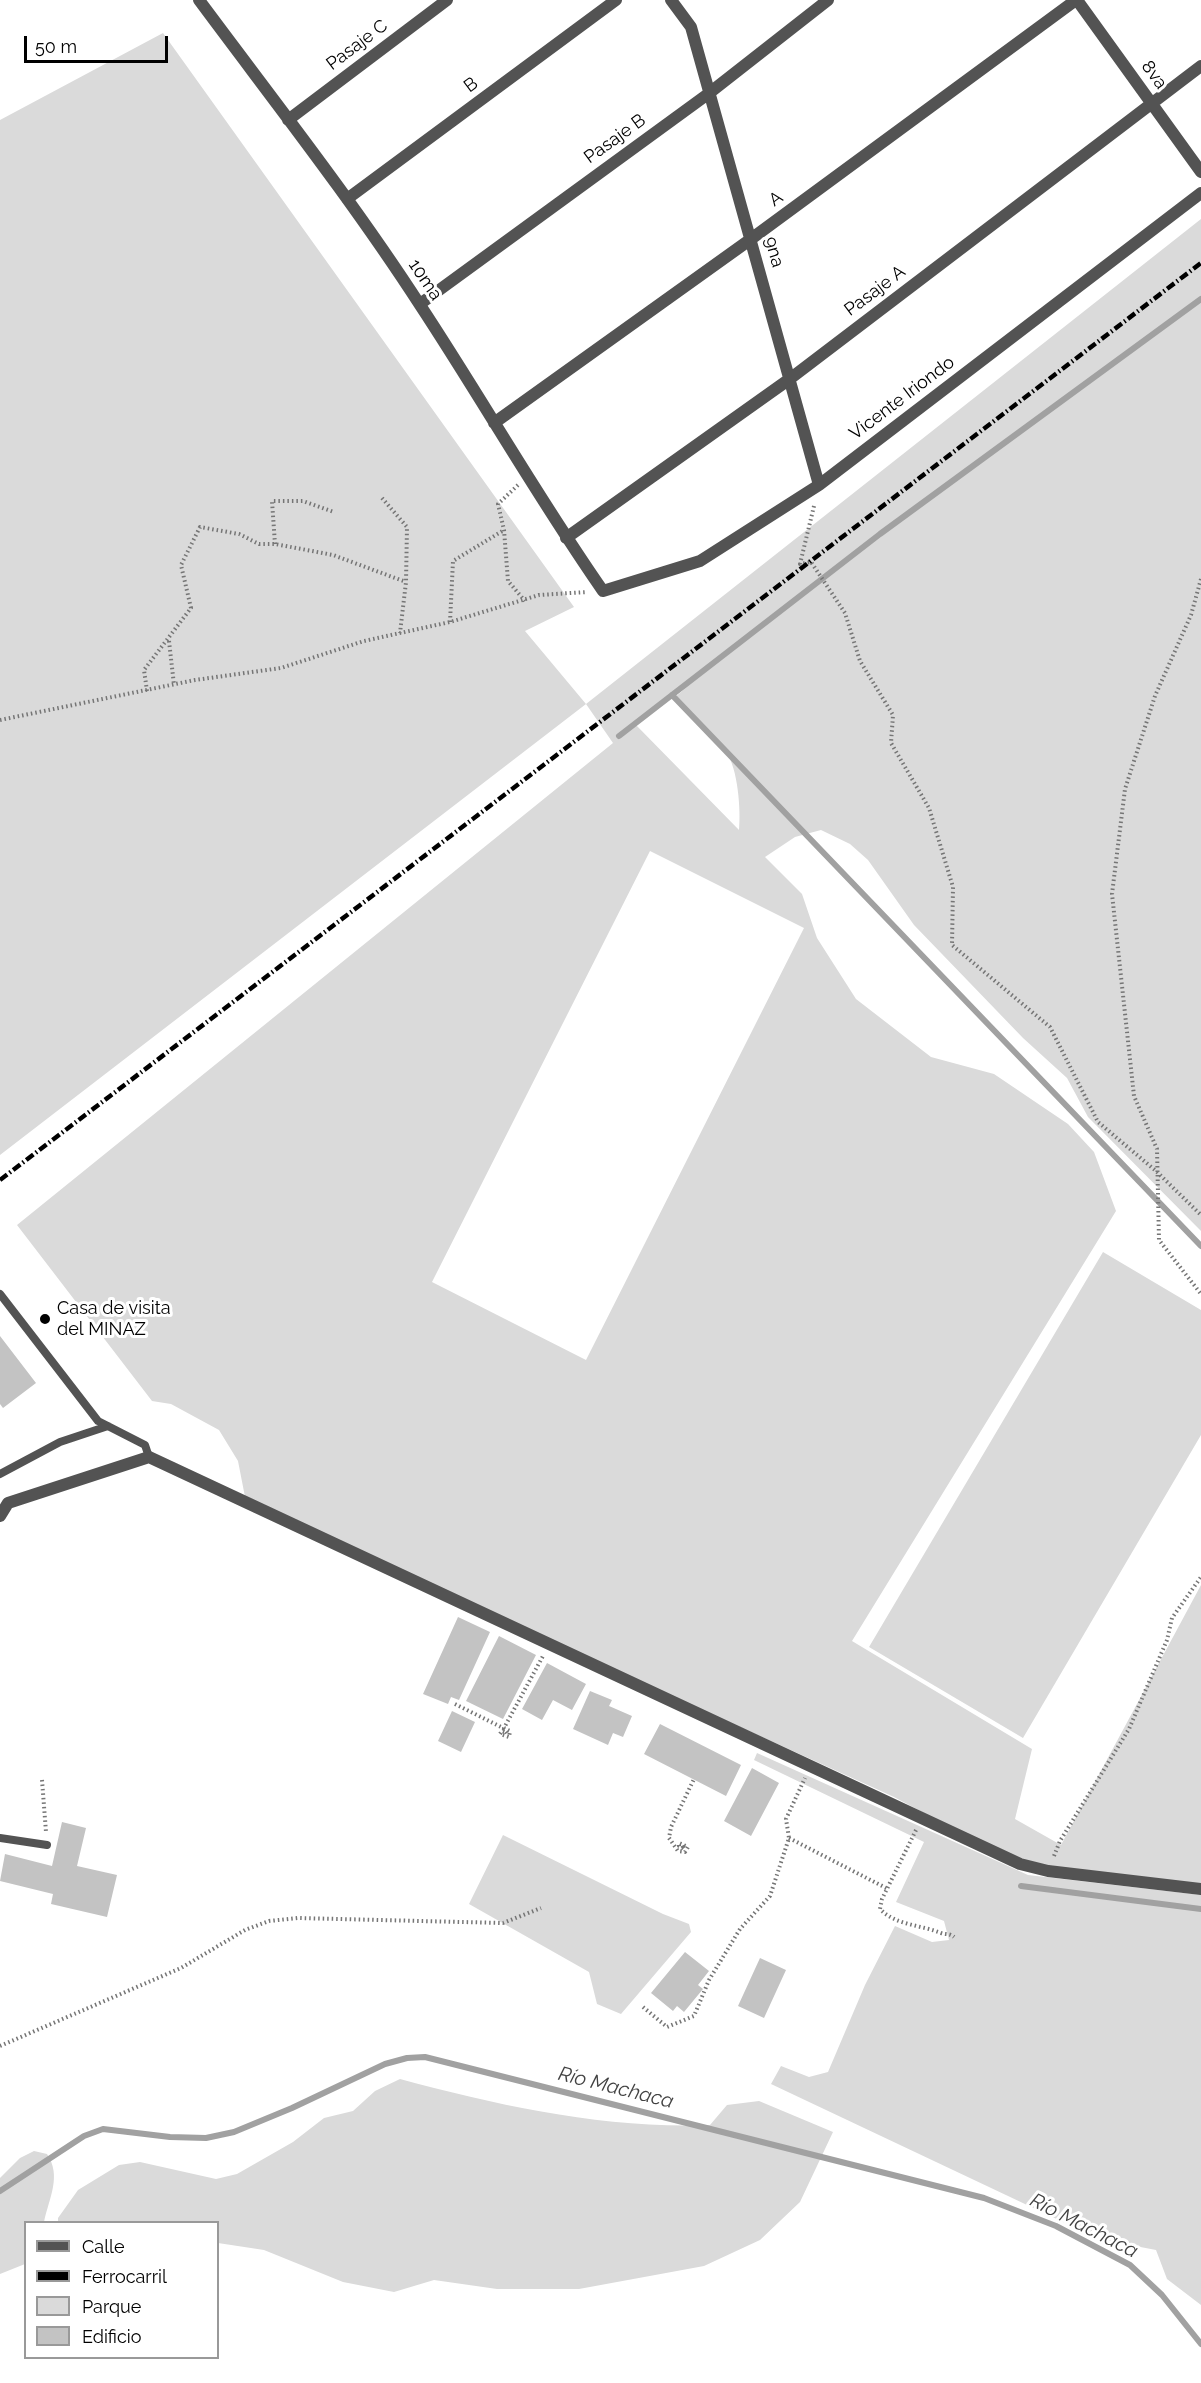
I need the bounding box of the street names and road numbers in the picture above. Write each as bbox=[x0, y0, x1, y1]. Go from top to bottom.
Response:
street label: Pasaje C bbox=[322, 15, 392, 75]
street label: 8va bbox=[1136, 57, 1172, 93]
street label: B bbox=[460, 73, 482, 97]
street label: Pasaje B bbox=[580, 110, 650, 168]
street label: A bbox=[765, 187, 787, 211]
street label: 9na bbox=[759, 234, 789, 270]
street label: 10ma bbox=[403, 255, 447, 305]
street label: Pasaje A bbox=[840, 261, 910, 321]
street label: Vicente Iriondo bbox=[845, 352, 959, 444]

